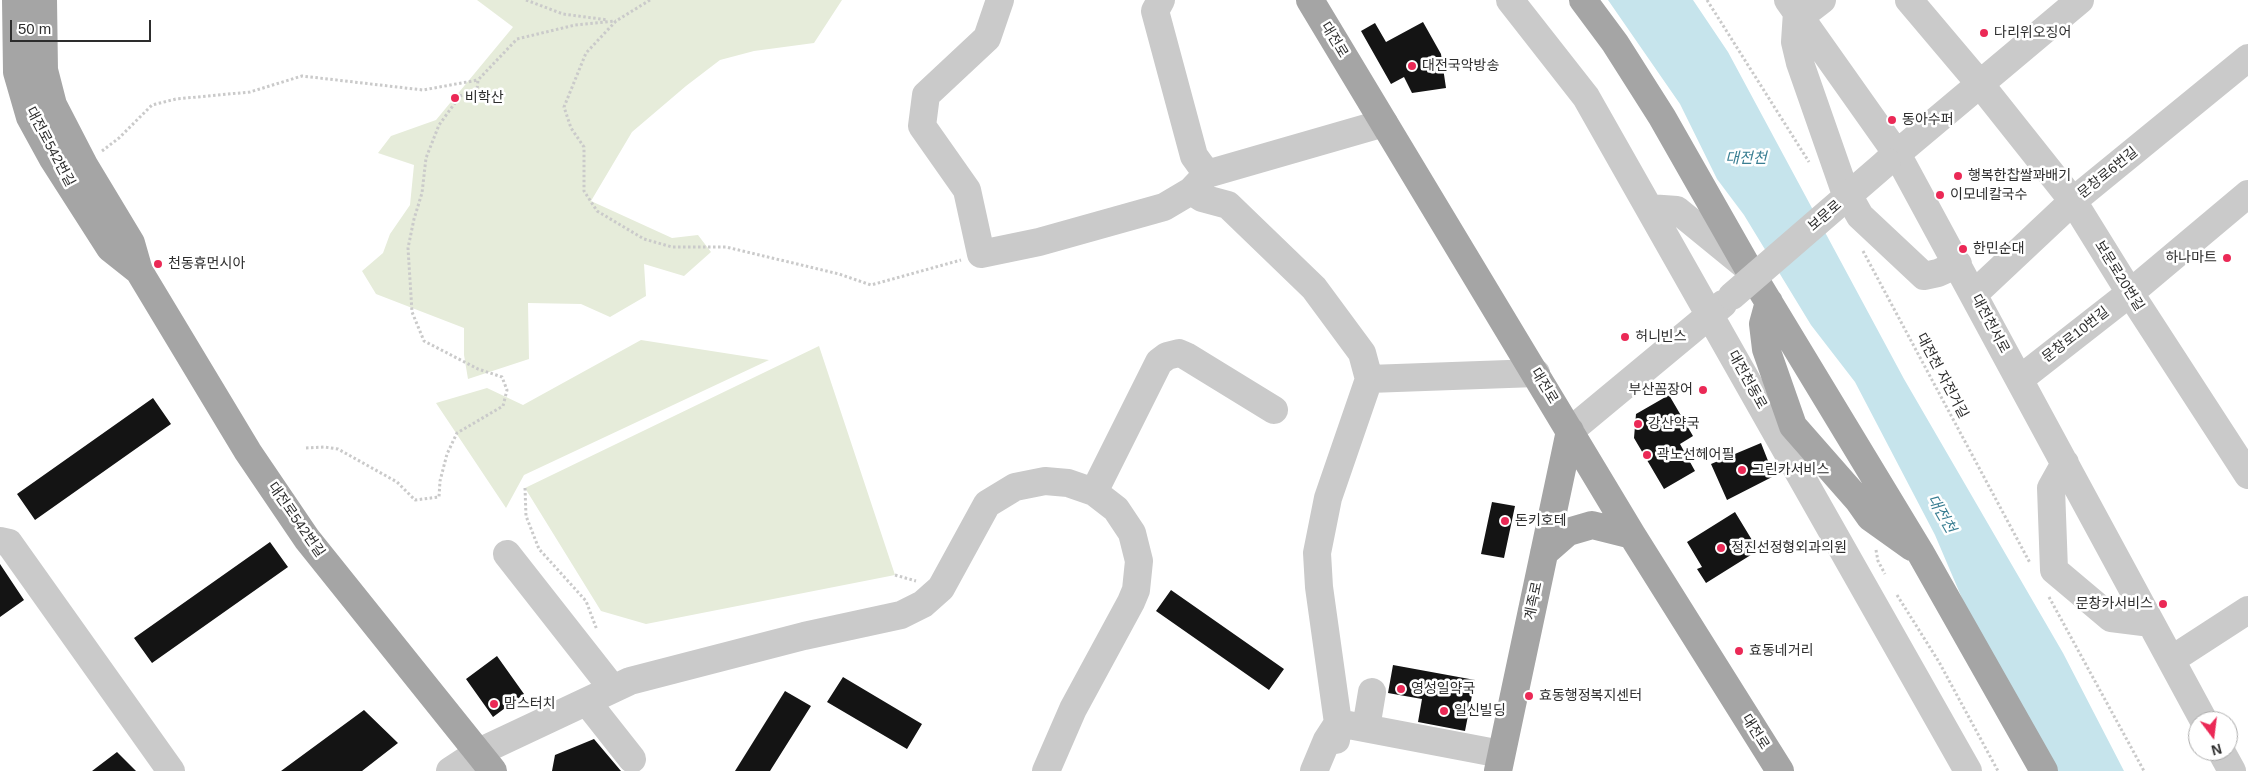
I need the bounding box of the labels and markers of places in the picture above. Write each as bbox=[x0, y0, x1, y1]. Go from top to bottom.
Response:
place label: 다리위오징어 bbox=[1994, 25, 2071, 41]
marker: 다리위오징어 bbox=[1978, 27, 1990, 39]
place label: 대전국악방송 bbox=[1422, 58, 1499, 74]
marker: 대전국악방송 bbox=[1406, 60, 1418, 72]
place label: 비학산 bbox=[465, 90, 504, 106]
marker: 비학산 bbox=[449, 92, 461, 104]
place label: 동아수퍼 bbox=[1902, 112, 1954, 128]
marker: 동아수퍼 bbox=[1886, 114, 1898, 126]
place label: 행복한찹쌀꽈배기 bbox=[1968, 168, 2071, 184]
marker: 행복한찹쌀꽈배기 bbox=[1952, 170, 1964, 182]
place label: 이모네칼국수 bbox=[1950, 187, 2027, 203]
marker: 이모네칼국수 bbox=[1934, 189, 1946, 201]
place label: 한민순대 bbox=[1973, 241, 2025, 257]
marker: 한민순대 bbox=[1957, 243, 1969, 255]
place label: 하나마트 bbox=[2165, 250, 2217, 266]
marker: 하나마트 bbox=[2221, 252, 2233, 264]
place label: 천동휴먼시아 bbox=[168, 256, 245, 272]
marker: 천동휴먼시아 bbox=[152, 258, 164, 270]
place label: 허니빈스 bbox=[1635, 329, 1687, 345]
marker: 허니빈스 bbox=[1619, 331, 1631, 343]
place label: 부산꼼장어 bbox=[1629, 382, 1693, 398]
marker: 부산꼼장어 bbox=[1697, 384, 1709, 396]
place label: 강산약국 bbox=[1648, 416, 1700, 432]
marker: 강산약국 bbox=[1632, 418, 1644, 430]
place label: 곽노선헤어필 bbox=[1657, 447, 1734, 463]
marker: 곽노선헤어필 bbox=[1641, 449, 1653, 461]
place label: 그린카서비스 bbox=[1752, 462, 1829, 478]
marker: 그린카서비스 bbox=[1736, 464, 1748, 476]
place label: 돈키호테 bbox=[1515, 513, 1567, 529]
marker: 돈키호테 bbox=[1499, 515, 1511, 527]
place label: 정진선정형외과의원 bbox=[1731, 540, 1847, 556]
marker: 정진선정형외과의원 bbox=[1715, 542, 1727, 554]
place label: 문창카서비스 bbox=[2076, 596, 2153, 612]
marker: 문창카서비스 bbox=[2157, 598, 2169, 610]
place label: 효동네거리 bbox=[1749, 643, 1813, 659]
marker: 효동네거리 bbox=[1733, 645, 1745, 657]
place label: 영성일약국 bbox=[1411, 681, 1475, 697]
marker: 영성일약국 bbox=[1395, 683, 1407, 695]
place label: 효동행정복지센터 bbox=[1539, 688, 1642, 704]
marker: 효동행정복지센터 bbox=[1523, 690, 1535, 702]
place label: 맘스터치 bbox=[504, 696, 556, 712]
marker: 맘스터치 bbox=[488, 698, 500, 710]
place label: 일신빌딩 bbox=[1454, 703, 1506, 719]
marker: 일신빌딩 bbox=[1438, 705, 1450, 717]

